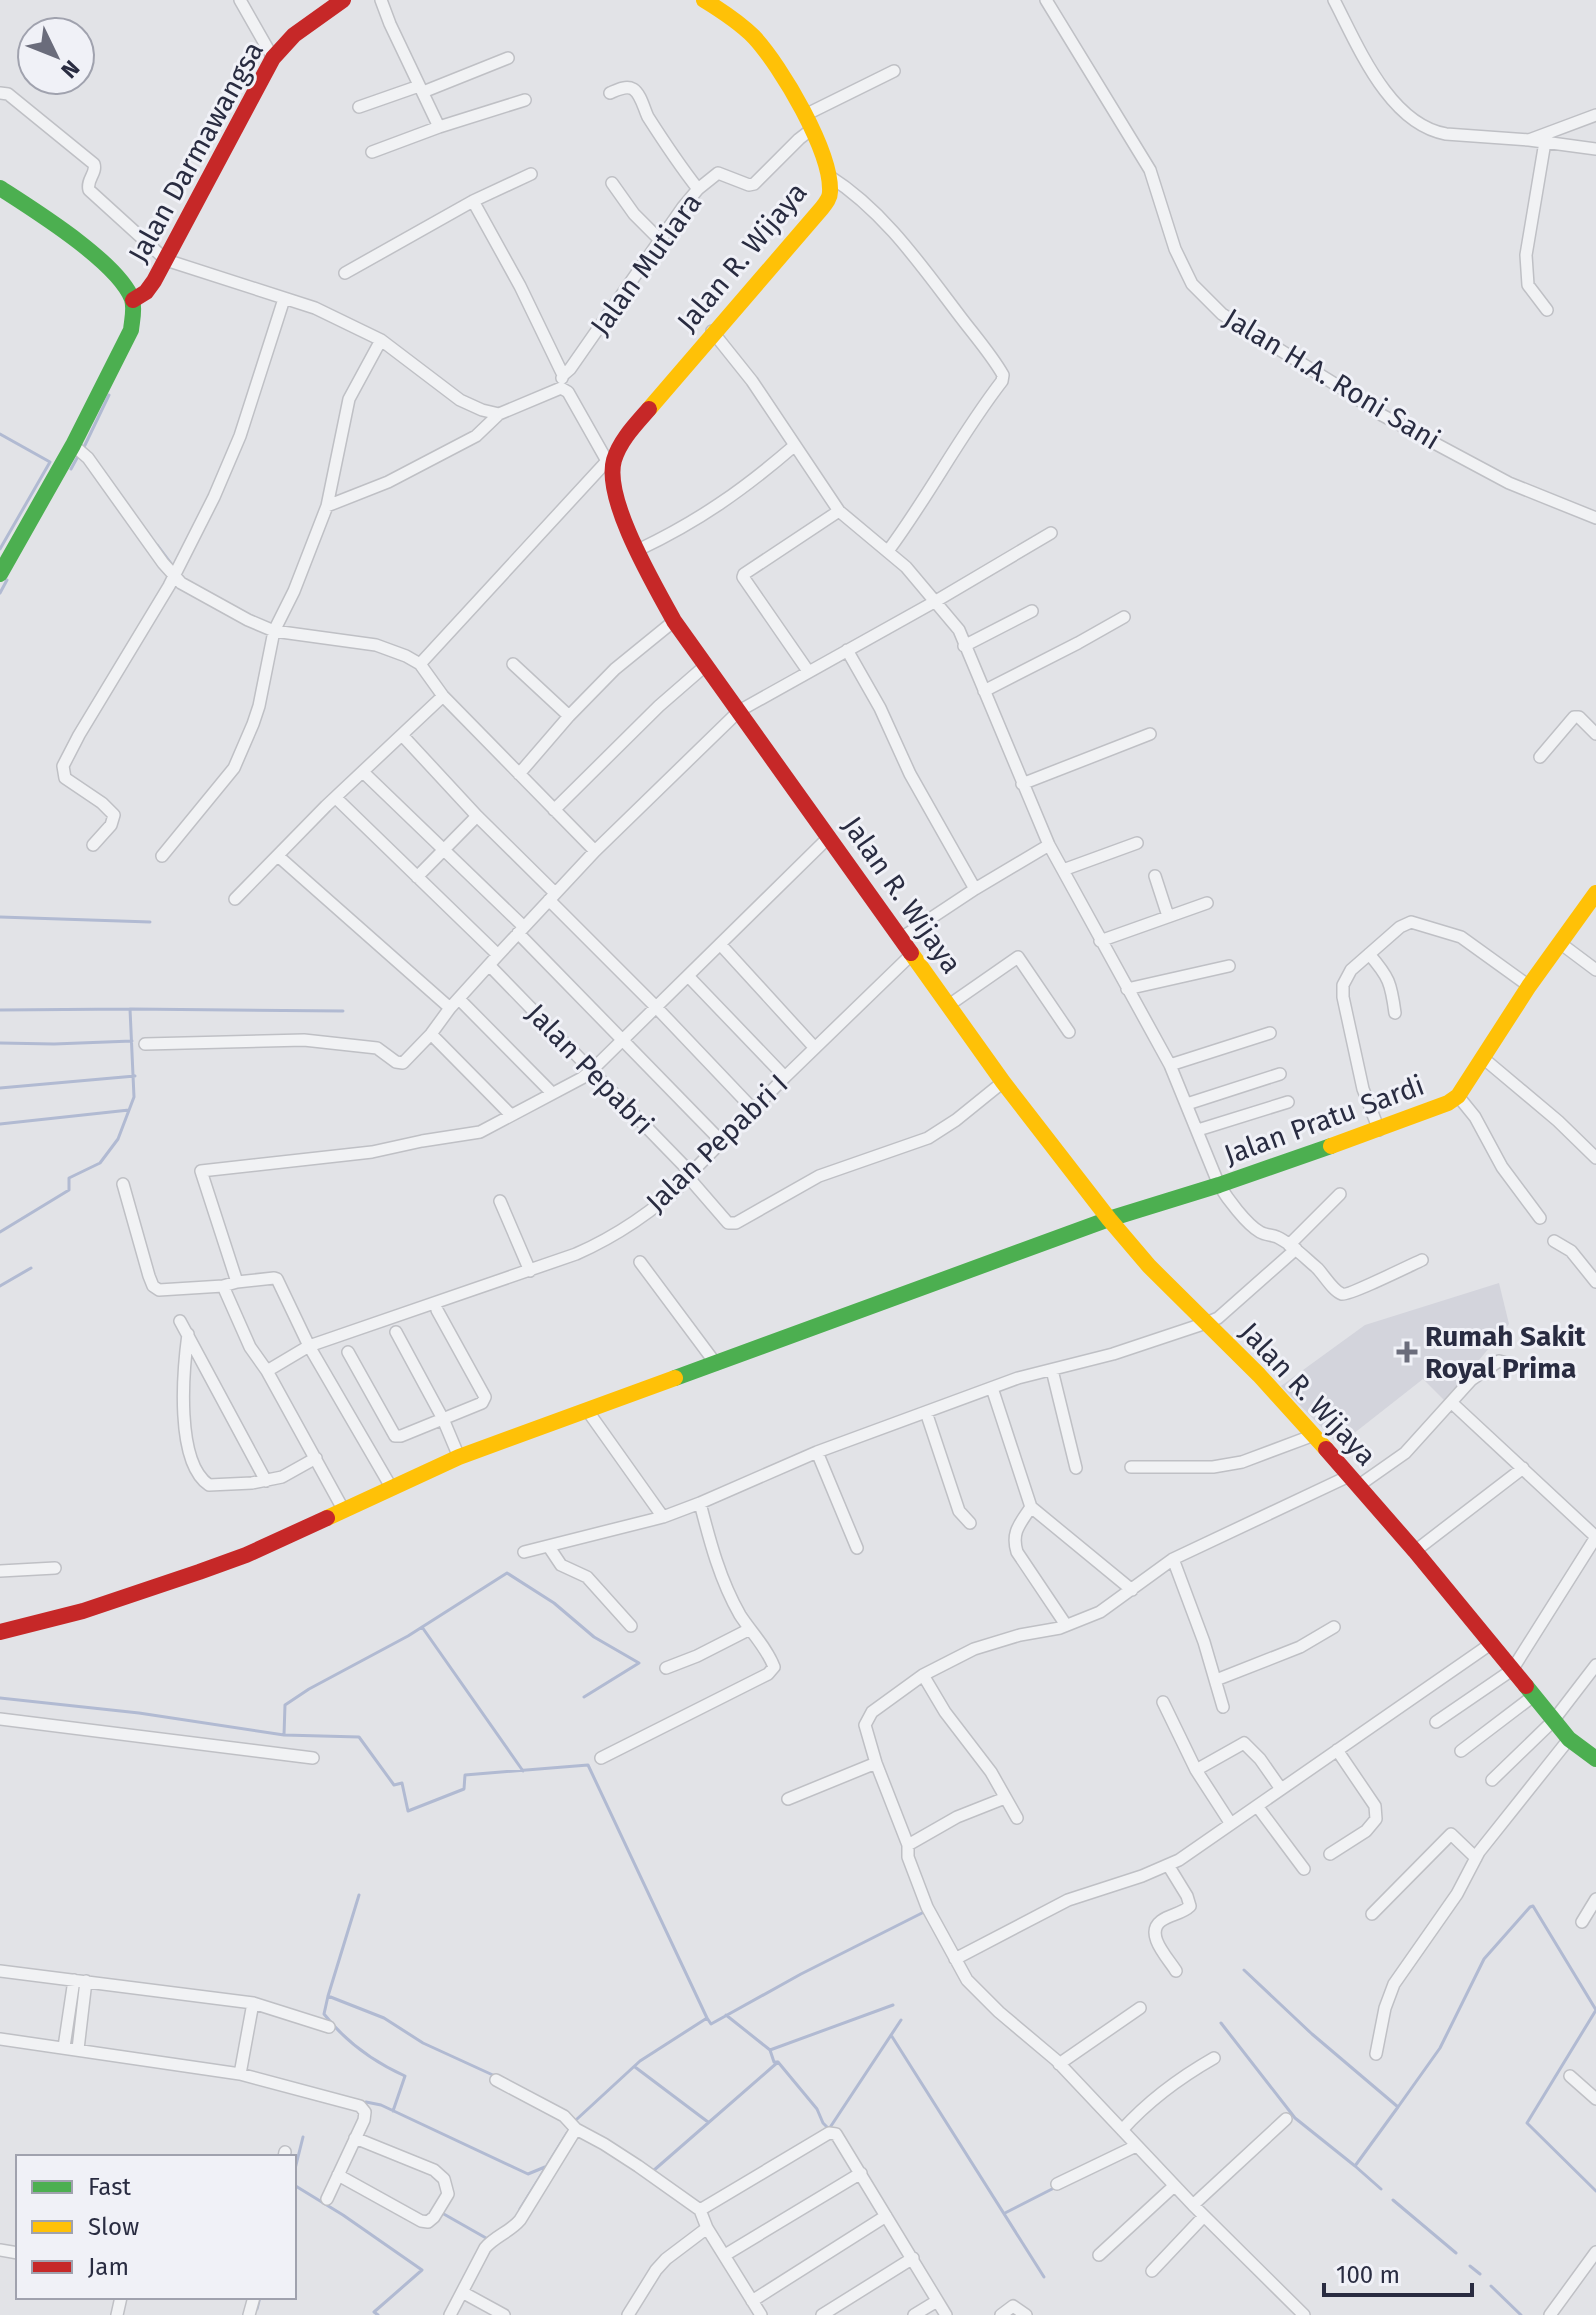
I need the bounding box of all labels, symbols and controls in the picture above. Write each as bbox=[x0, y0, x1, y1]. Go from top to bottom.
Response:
north arrow bbox=[16, 16, 96, 96]
street label: Jalan Darmawangsa bbox=[122, 36, 270, 268]
text: N bbox=[55, 55, 85, 84]
street label: Jalan R. Wijaya bbox=[670, 176, 814, 338]
street label: Jalan Mutiara bbox=[584, 187, 708, 341]
street label: Jalan H.A. Roni Sani bbox=[1218, 301, 1446, 457]
street label: Jalan R. Wijaya bbox=[836, 810, 968, 980]
street label: Jalan Pepabri bbox=[520, 997, 660, 1141]
street label: Jalan Pepabri I bbox=[639, 1067, 795, 1219]
street label: Jalan Pratu Sardi bbox=[1220, 1069, 1428, 1171]
street label: Jalan R. Wijaya bbox=[1233, 1315, 1383, 1473]
place label: Rumah Sakit Royal Prima bbox=[1425, 1320, 1587, 1385]
marker: Rumah Sakit Royal Prima bbox=[1396, 1341, 1418, 1363]
legend bbox=[16, 2155, 296, 2299]
text: Fast bbox=[88, 2173, 131, 2201]
text: Slow bbox=[88, 2213, 139, 2241]
scale bar bbox=[1324, 2247, 1472, 2297]
text: Jam bbox=[88, 2253, 129, 2281]
text: 100 m bbox=[1336, 2261, 1400, 2289]

